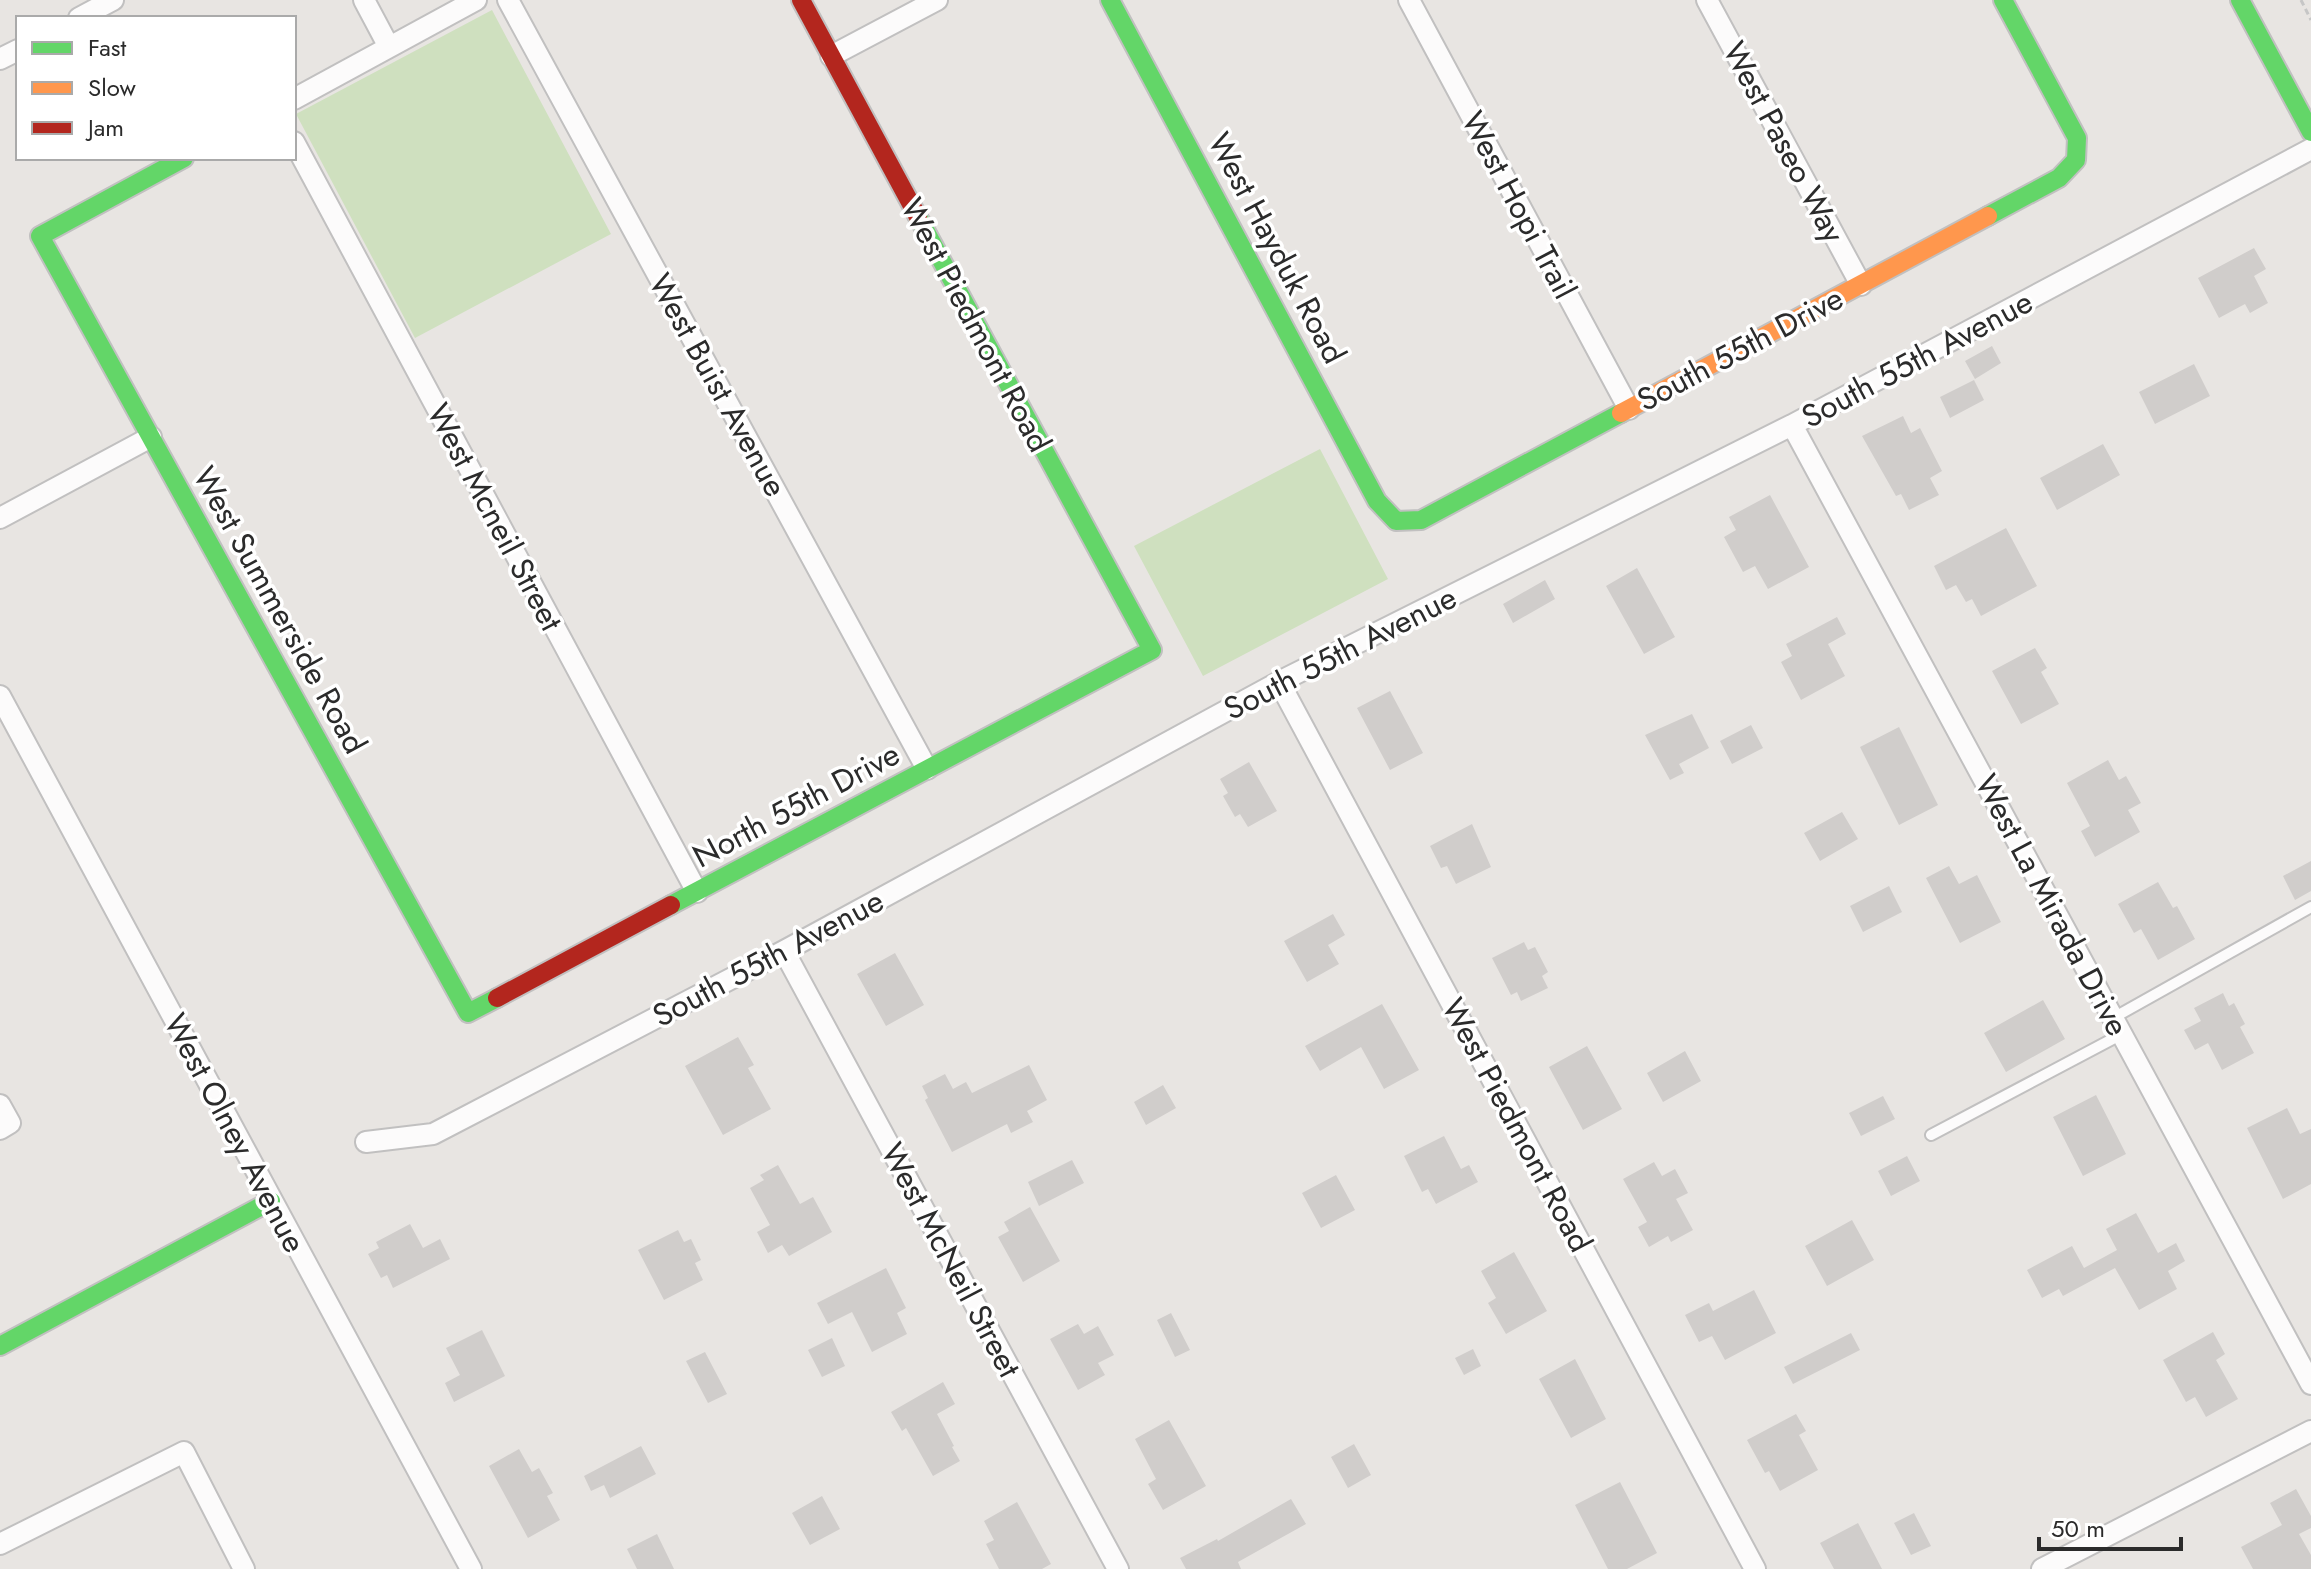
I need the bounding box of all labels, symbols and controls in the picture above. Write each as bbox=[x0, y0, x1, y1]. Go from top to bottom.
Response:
legend bbox=[16, 16, 296, 160]
text: Fast bbox=[88, 30, 126, 65]
street label: West Paseo Way bbox=[1712, 33, 1857, 252]
text: Slow bbox=[88, 70, 136, 105]
street label: West Hopi Trail bbox=[1450, 103, 1588, 307]
text: Jam bbox=[85, 110, 124, 145]
street label: West Hayduk Road bbox=[1197, 124, 1357, 372]
street label: West Piedmont Road bbox=[890, 190, 1062, 460]
street label: West Buist Avenue bbox=[638, 265, 798, 505]
street label: South 55th Drive bbox=[1629, 275, 1851, 423]
street label: South 55th Avenue bbox=[1793, 279, 2041, 439]
street label: West Mcneil Street bbox=[416, 395, 575, 639]
street label: West Summerside Road bbox=[182, 458, 378, 762]
street label: South 55th Avenue bbox=[1216, 574, 1464, 732]
street label: North 55th Drive bbox=[684, 731, 908, 879]
street label: West La Mirada Drive bbox=[1964, 766, 2140, 1044]
street label: South 55th Avenue bbox=[644, 878, 892, 1038]
street label: West Piedmont Road bbox=[1431, 990, 1603, 1260]
street label: West Olney Avenue bbox=[153, 1005, 317, 1261]
street label: West McNeil Street bbox=[870, 1134, 1032, 1386]
scale bar bbox=[2039, 1501, 2181, 1551]
text: 50 m bbox=[2051, 1511, 2105, 1546]

